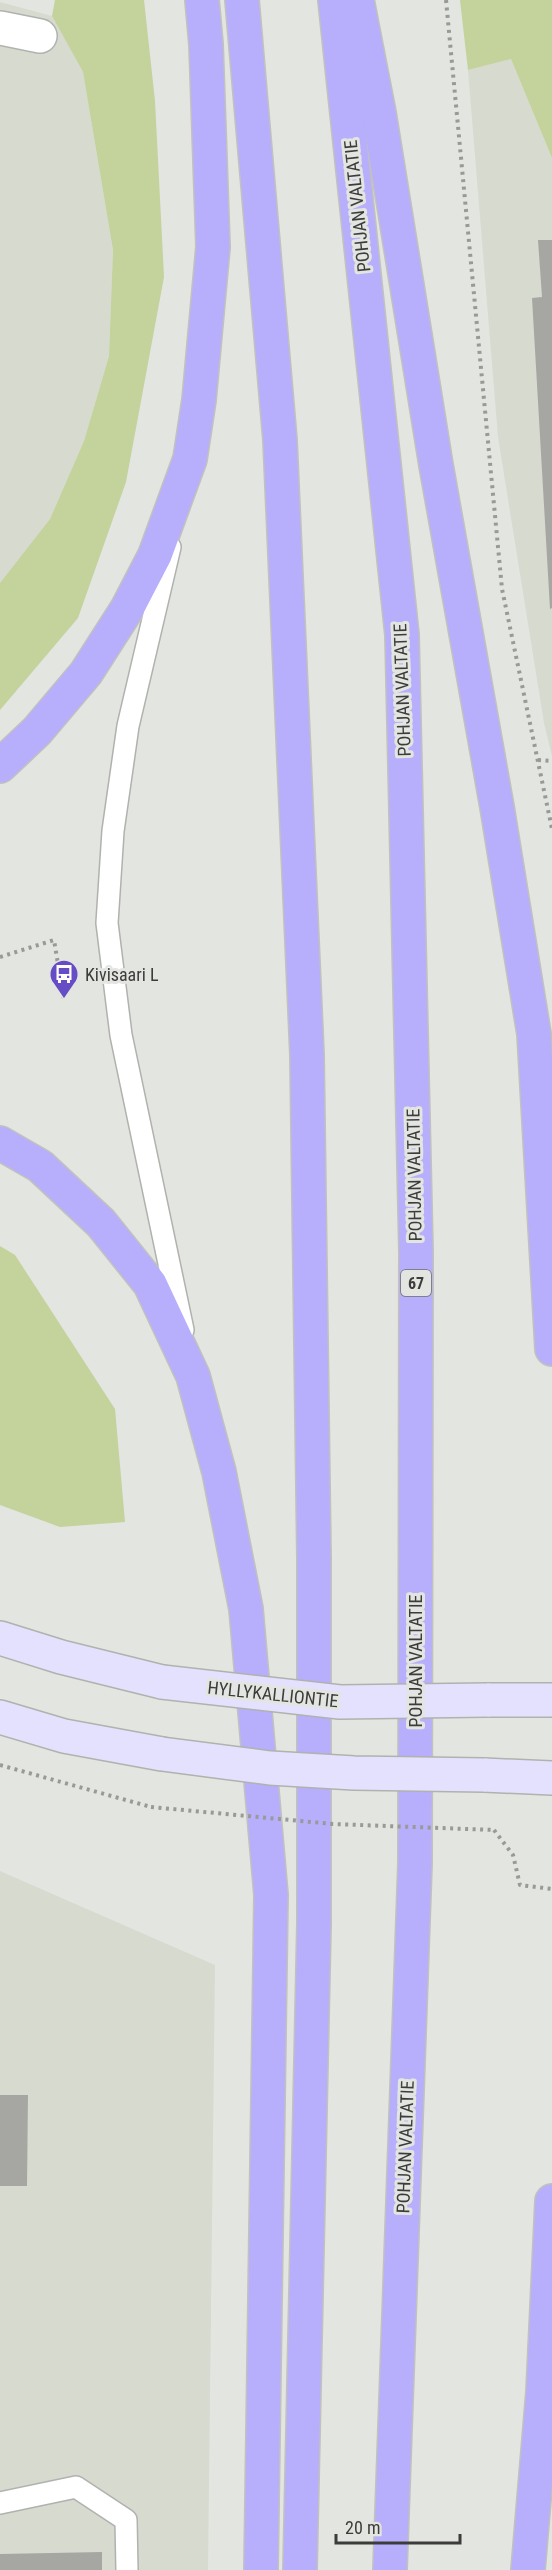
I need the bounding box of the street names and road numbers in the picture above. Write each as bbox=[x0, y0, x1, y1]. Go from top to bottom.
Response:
street label: POHJAN VALTATIE bbox=[340, 139, 374, 273]
street label: POHJAN VALTATIE bbox=[389, 623, 415, 757]
street label: POHJAN VALTATIE bbox=[402, 1108, 426, 1242]
road number: 67 bbox=[401, 1270, 431, 1296]
street label: POHJAN VALTATIE bbox=[405, 1595, 426, 1727]
street label: HYLLYKALLIONTIE bbox=[207, 1677, 339, 1711]
street label: POHJAN VALTATIE bbox=[392, 2080, 418, 2214]

